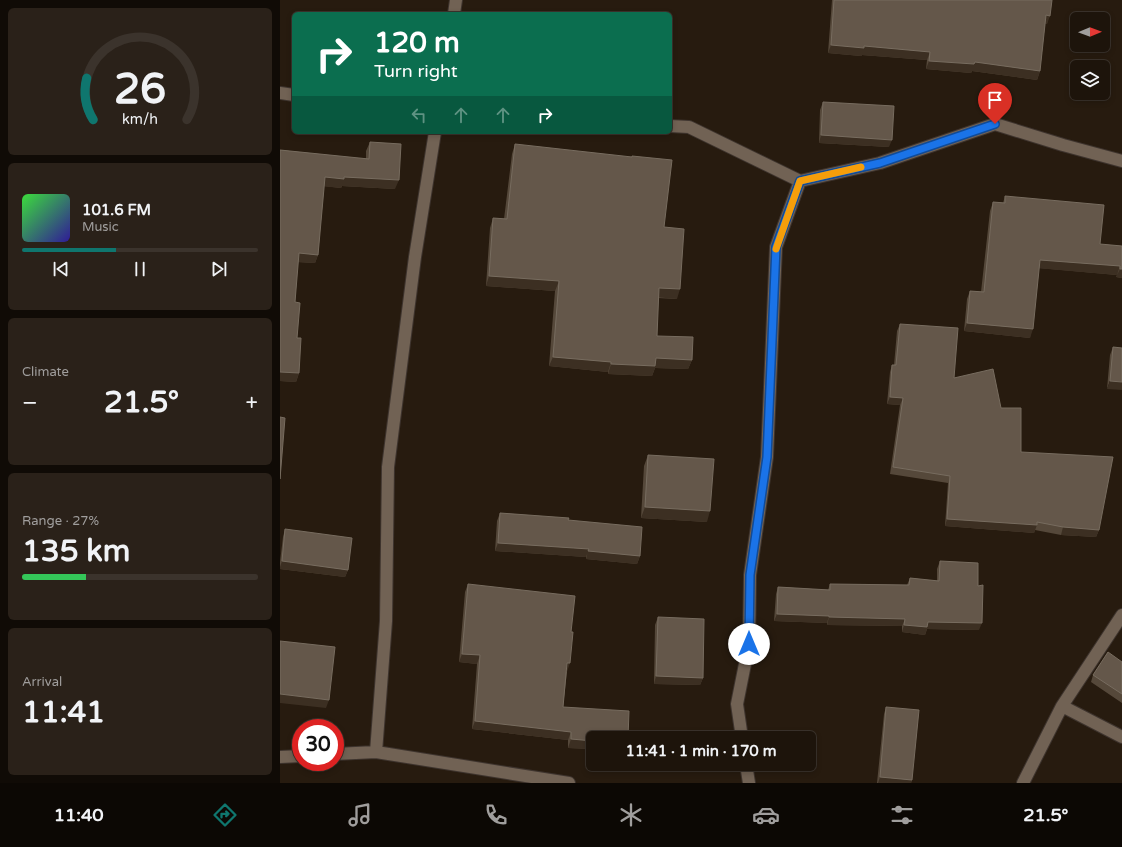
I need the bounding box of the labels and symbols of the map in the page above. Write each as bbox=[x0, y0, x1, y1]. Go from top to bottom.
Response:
north arrow bbox=[1070, 12, 1110, 52]
pin bbox=[978, 83, 1012, 124]
position arrow bbox=[728, 623, 770, 665]
speed limit sign: 30 bbox=[292, 719, 344, 771]

